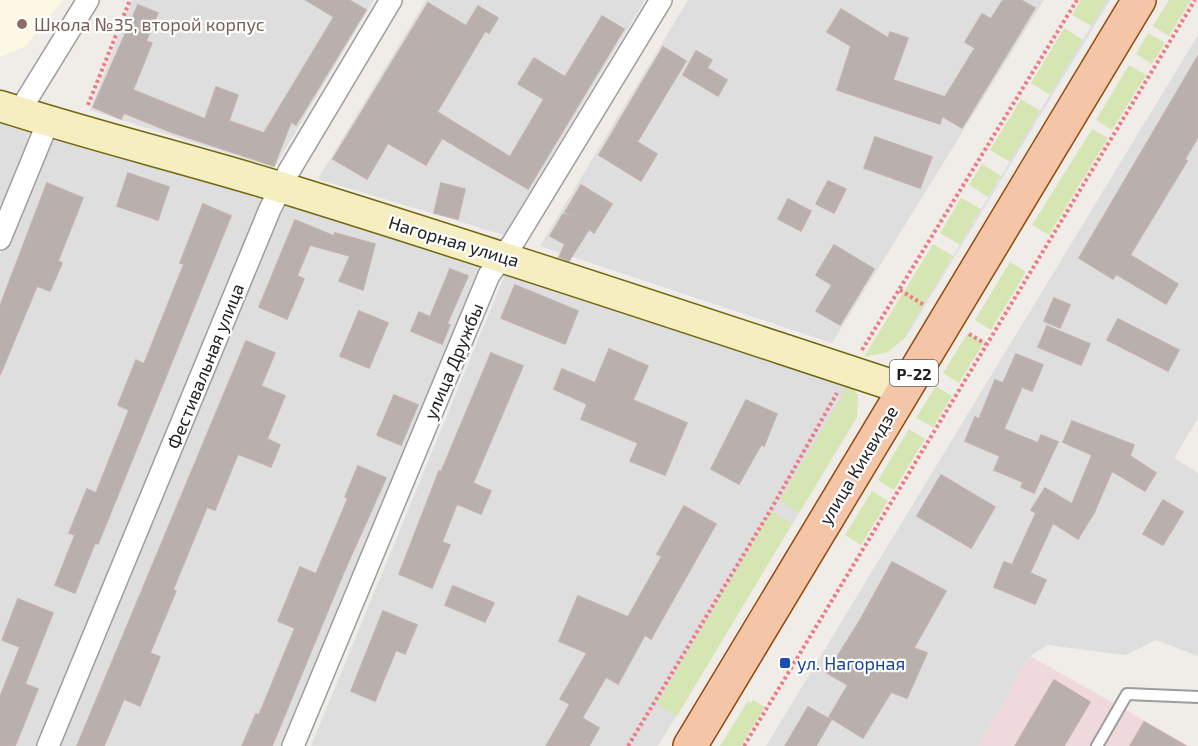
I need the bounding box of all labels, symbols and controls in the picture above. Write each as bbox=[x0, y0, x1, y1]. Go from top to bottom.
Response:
place label: Школа №35, второй корпус bbox=[34, 13, 265, 35]
marker: Школа №35, второй корпус bbox=[15, 17, 29, 31]
street label: Нагорная улица bbox=[386, 211, 522, 271]
street label: Фестивальная улица bbox=[162, 280, 248, 452]
street label: улица Дружбы bbox=[419, 300, 487, 422]
road number: Р-22 bbox=[890, 360, 938, 386]
street label: улица Киквидзе bbox=[814, 401, 902, 529]
place label: ул. Нагорная bbox=[797, 652, 905, 674]
marker: ул. Нагорная bbox=[778, 656, 792, 670]

